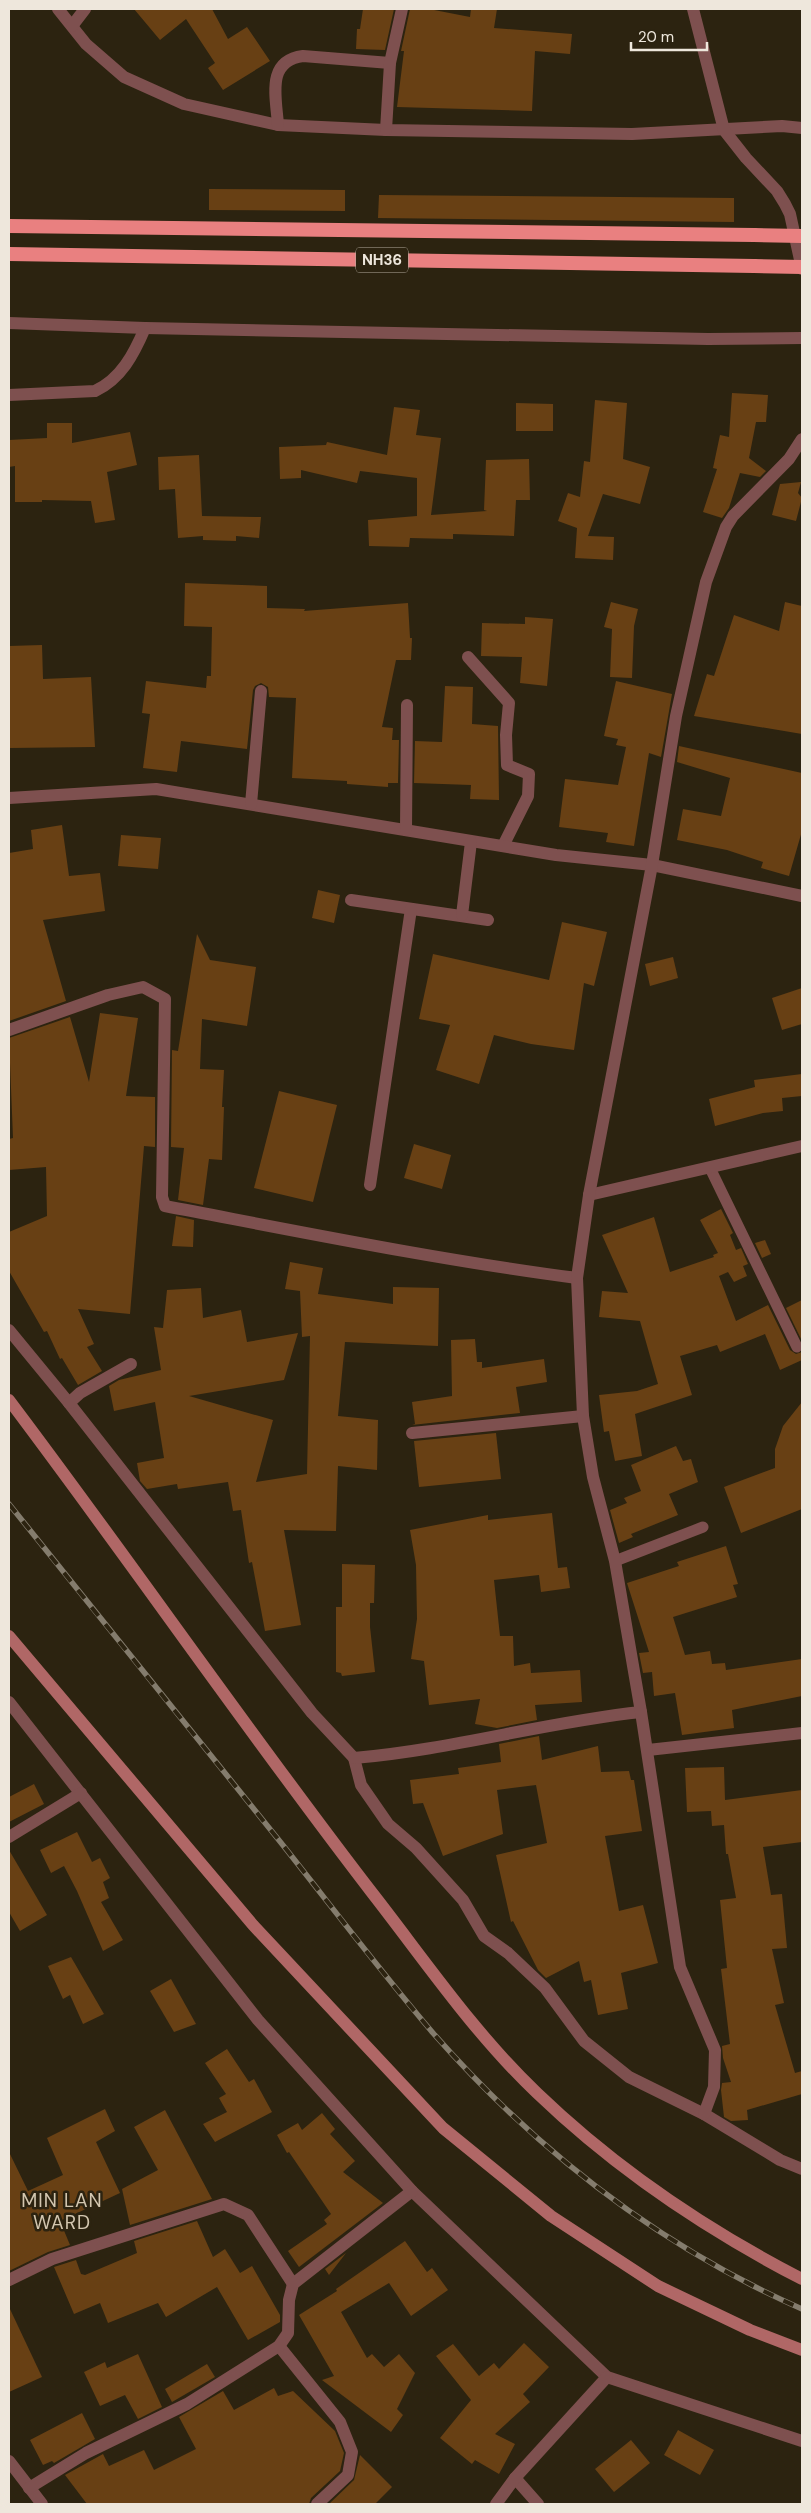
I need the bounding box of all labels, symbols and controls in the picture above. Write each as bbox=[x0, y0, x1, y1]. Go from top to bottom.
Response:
scale bar bbox=[631, 20, 707, 52]
text: 20 m bbox=[638, 27, 674, 47]
road number: NH36 bbox=[356, 248, 408, 272]
district label: MIN LAN WARD bbox=[21, 2188, 103, 2235]

